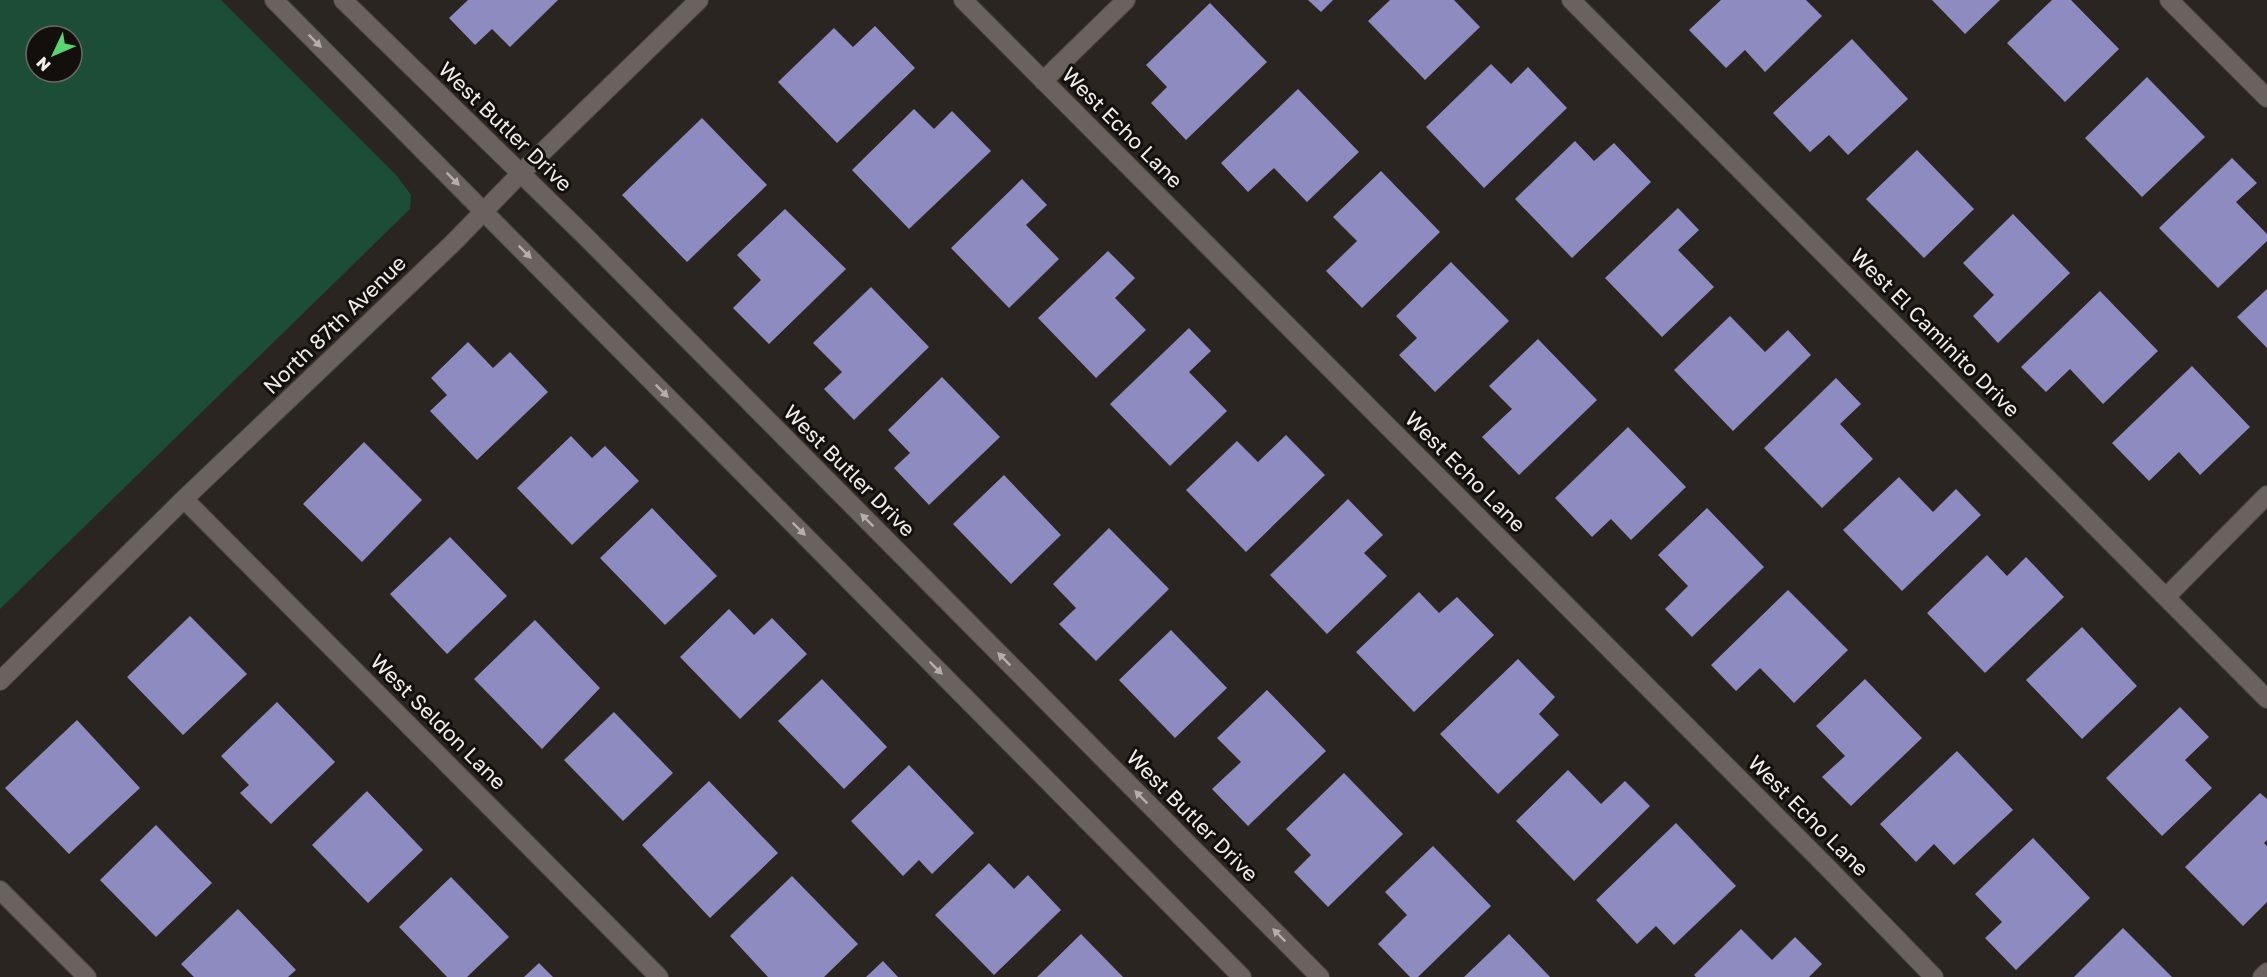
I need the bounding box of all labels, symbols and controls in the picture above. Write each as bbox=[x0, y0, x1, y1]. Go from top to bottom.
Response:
north arrow bbox=[24, 24, 84, 84]
one-way arrow bbox=[307, 34, 321, 48]
text: N bbox=[32, 53, 55, 76]
street label: West Butler Drive bbox=[433, 56, 578, 197]
street label: West Echo Lane bbox=[1057, 61, 1189, 193]
one-way arrow bbox=[445, 172, 459, 186]
street label: West El Caminito Drive bbox=[1846, 242, 2026, 422]
one-way arrow bbox=[517, 245, 531, 259]
street label: North 87th Avenue bbox=[258, 250, 411, 399]
one-way arrow bbox=[654, 383, 668, 397]
street label: West Butler Drive bbox=[778, 399, 921, 542]
street label: West Echo Lane bbox=[1400, 405, 1532, 537]
one-way arrow bbox=[860, 514, 874, 528]
one-way arrow bbox=[792, 522, 806, 537]
street label: West Seldon Lane bbox=[365, 648, 512, 795]
one-way arrow bbox=[997, 651, 1011, 666]
one-way arrow bbox=[929, 660, 943, 674]
street label: West Butler Drive bbox=[1121, 744, 1264, 887]
street label: West Echo Lane bbox=[1743, 749, 1875, 881]
one-way arrow bbox=[1135, 791, 1149, 805]
one-way arrow bbox=[1272, 929, 1286, 943]

